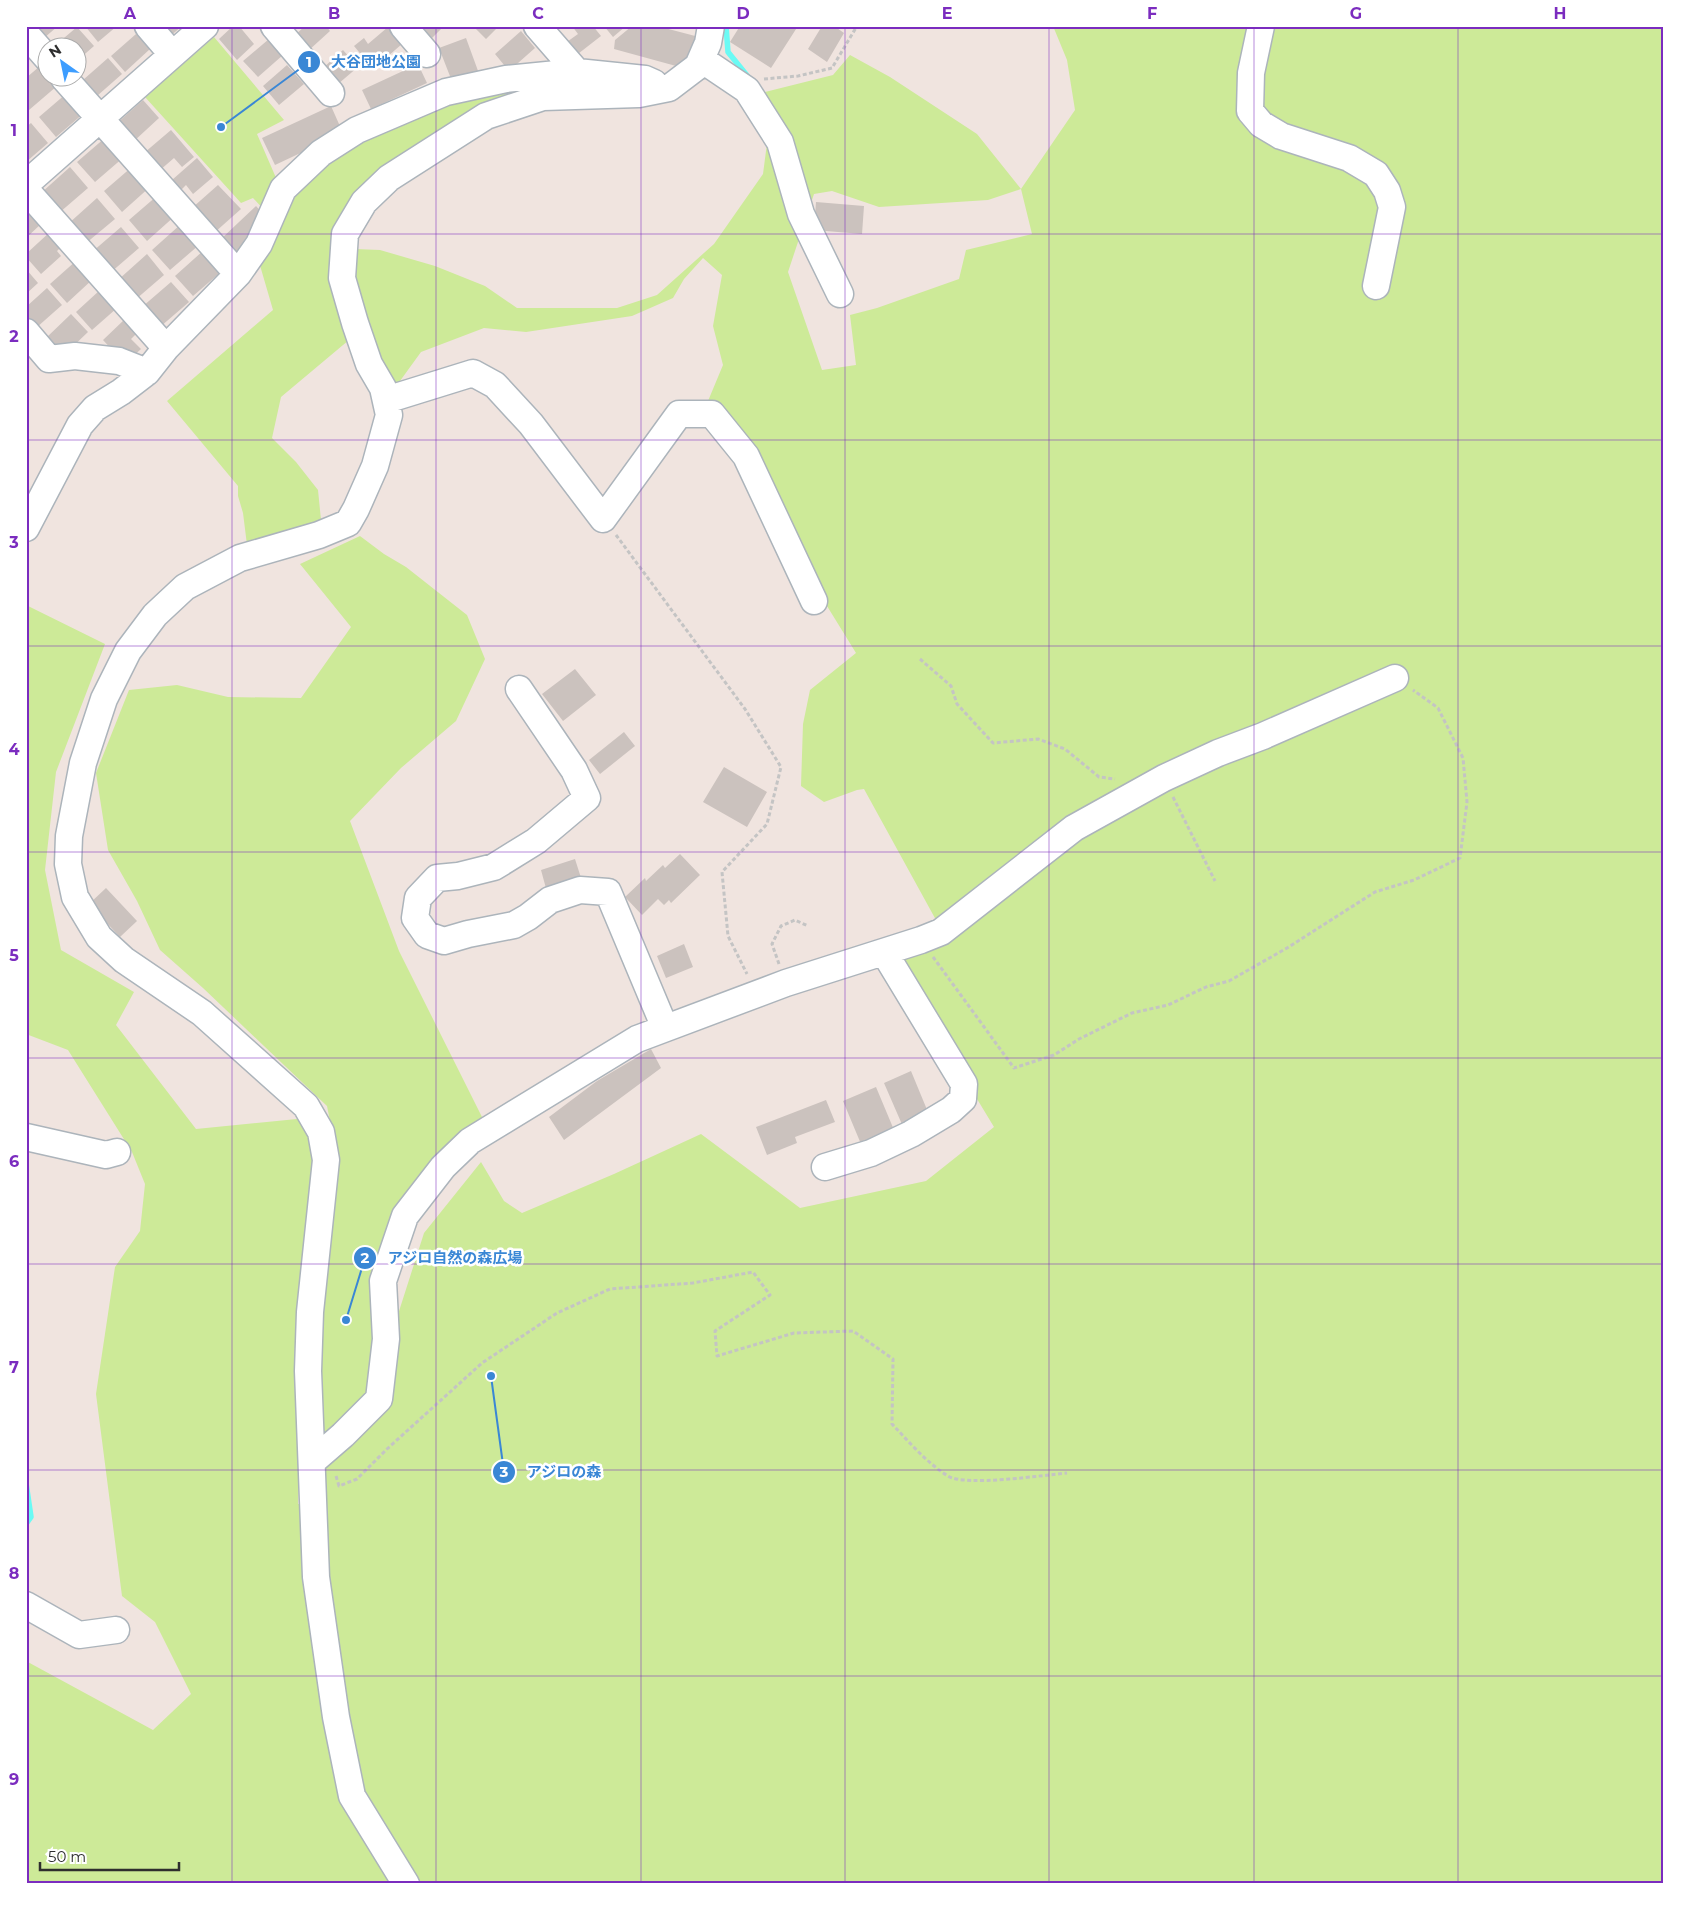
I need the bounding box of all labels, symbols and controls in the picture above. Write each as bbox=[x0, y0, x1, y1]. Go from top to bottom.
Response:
text: A bbox=[123, 4, 137, 23]
text: B bbox=[328, 4, 340, 23]
text: C bbox=[532, 4, 544, 23]
text: D bbox=[736, 4, 750, 23]
text: E bbox=[942, 4, 952, 23]
text: F bbox=[1147, 4, 1157, 23]
text: G bbox=[1350, 4, 1362, 23]
text: H bbox=[1554, 4, 1566, 23]
north arrow bbox=[38, 38, 88, 88]
text: N bbox=[45, 40, 65, 62]
callout: 大谷団地公園 bbox=[296, 47, 431, 77]
text: 1 bbox=[306, 52, 312, 71]
text: 大谷団地公園 bbox=[331, 52, 421, 71]
text: 1 bbox=[11, 121, 17, 140]
text: 2 bbox=[9, 327, 19, 346]
text: 3 bbox=[8, 533, 19, 552]
text: 4 bbox=[8, 740, 20, 759]
text: 5 bbox=[9, 946, 19, 965]
text: 6 bbox=[9, 1152, 19, 1171]
callout: アジロ自然の森広場 bbox=[352, 1243, 532, 1273]
text: 2 bbox=[361, 1248, 370, 1267]
text: アジロ自然の森広場 bbox=[388, 1248, 522, 1267]
text: 7 bbox=[9, 1358, 19, 1377]
callout: アジロの森 bbox=[491, 1457, 611, 1487]
text: 3 bbox=[499, 1462, 509, 1481]
text: アジロの森 bbox=[527, 1462, 601, 1481]
text: 8 bbox=[9, 1564, 19, 1583]
text: 9 bbox=[9, 1770, 19, 1789]
scale bar bbox=[40, 1840, 179, 1872]
text: 50 m bbox=[48, 1847, 86, 1866]

